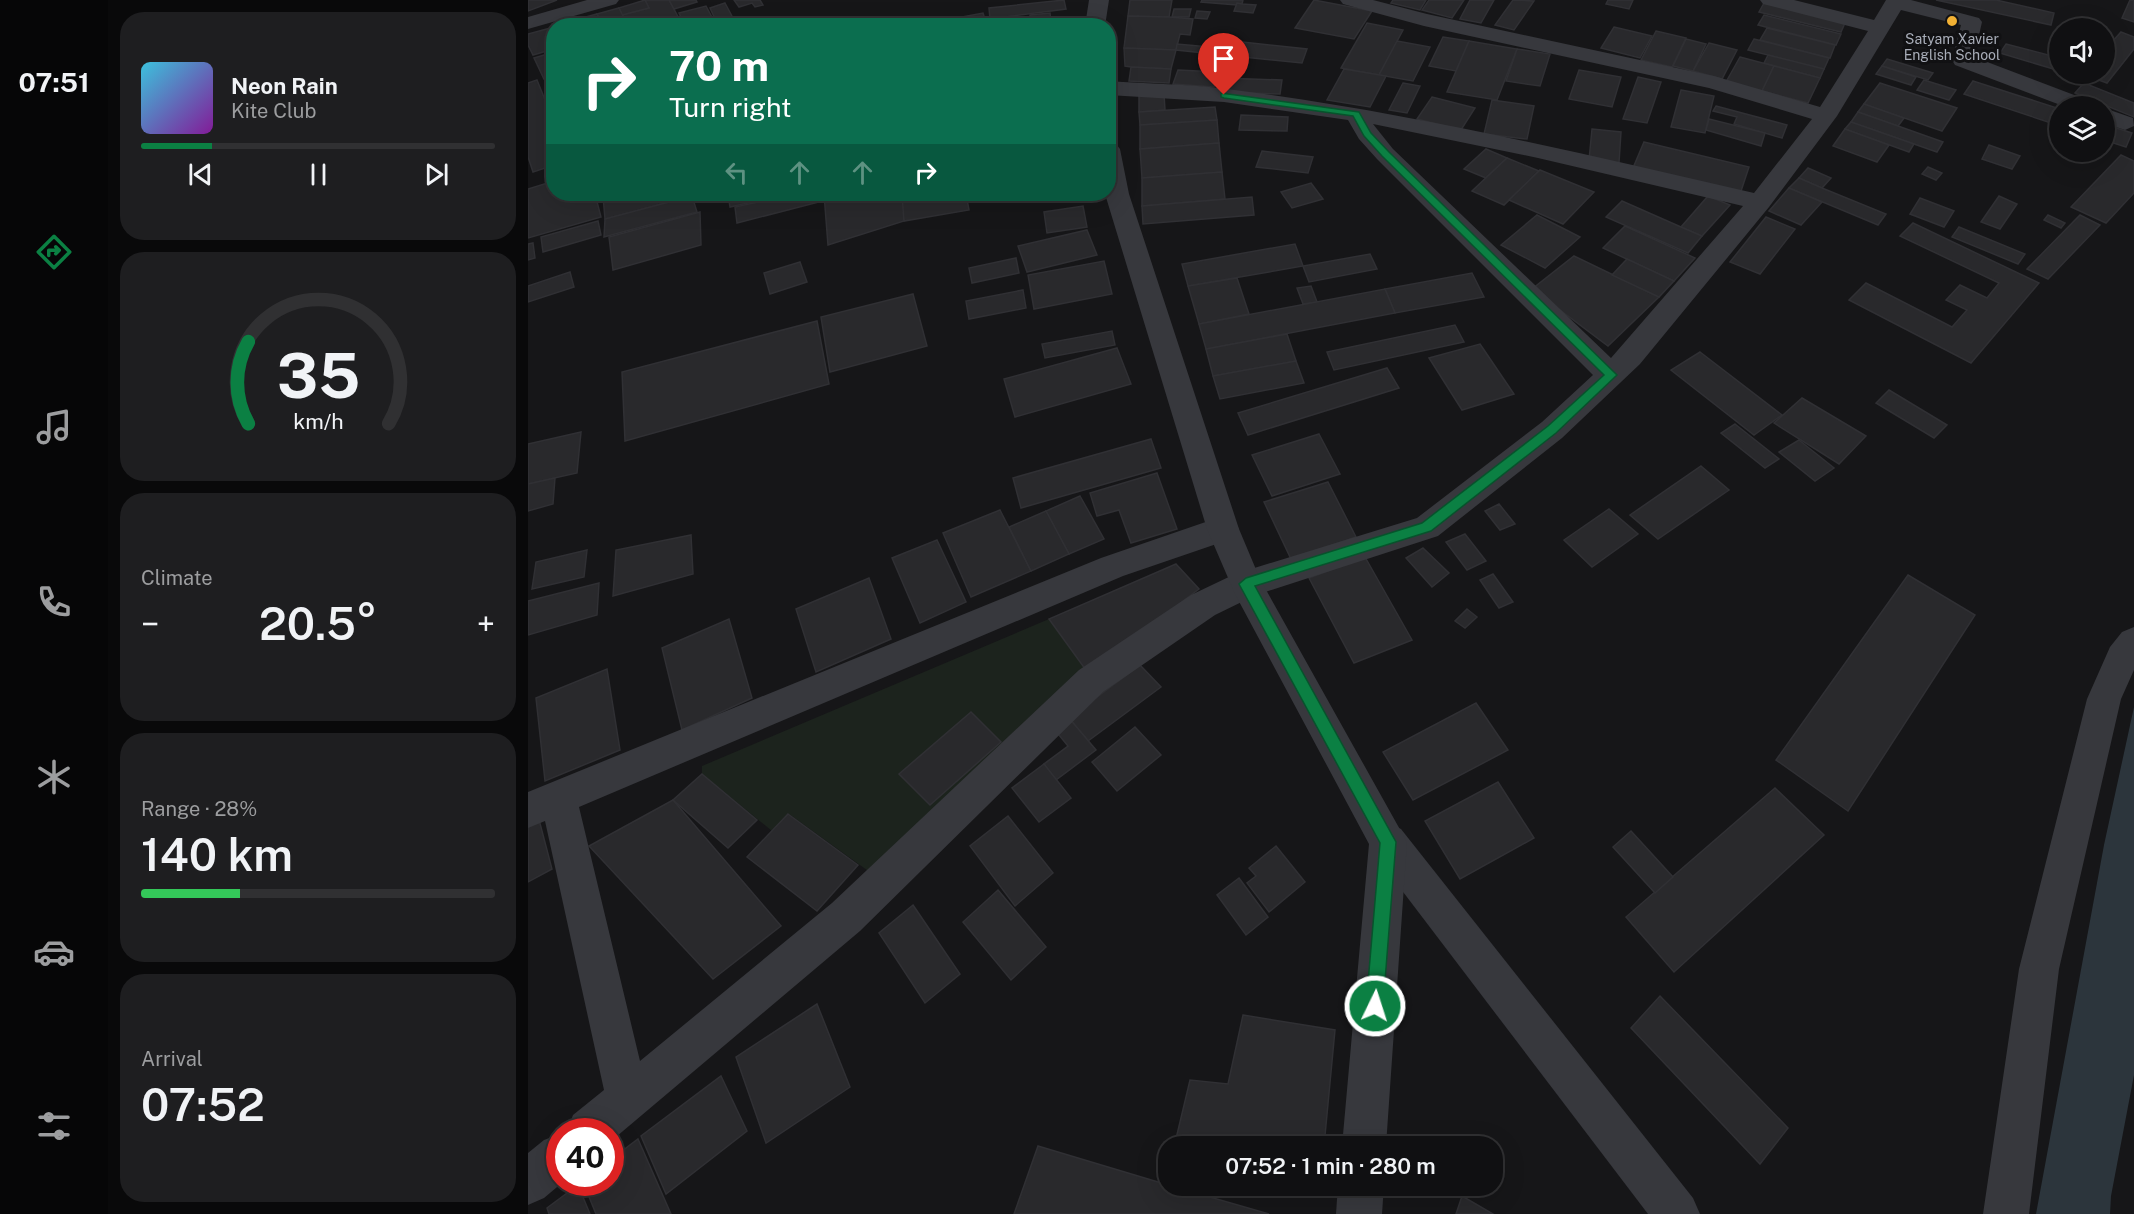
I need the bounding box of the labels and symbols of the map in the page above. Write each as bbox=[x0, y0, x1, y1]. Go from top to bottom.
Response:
marker: Satyam Xavier English School bbox=[1945, 14, 1959, 28]
place label: Satyam Xavier English School bbox=[1904, 31, 2000, 63]
pin bbox=[1198, 33, 1249, 95]
position arrow bbox=[1343, 974, 1407, 1038]
speed limit sign: 40 bbox=[546, 1118, 624, 1196]

